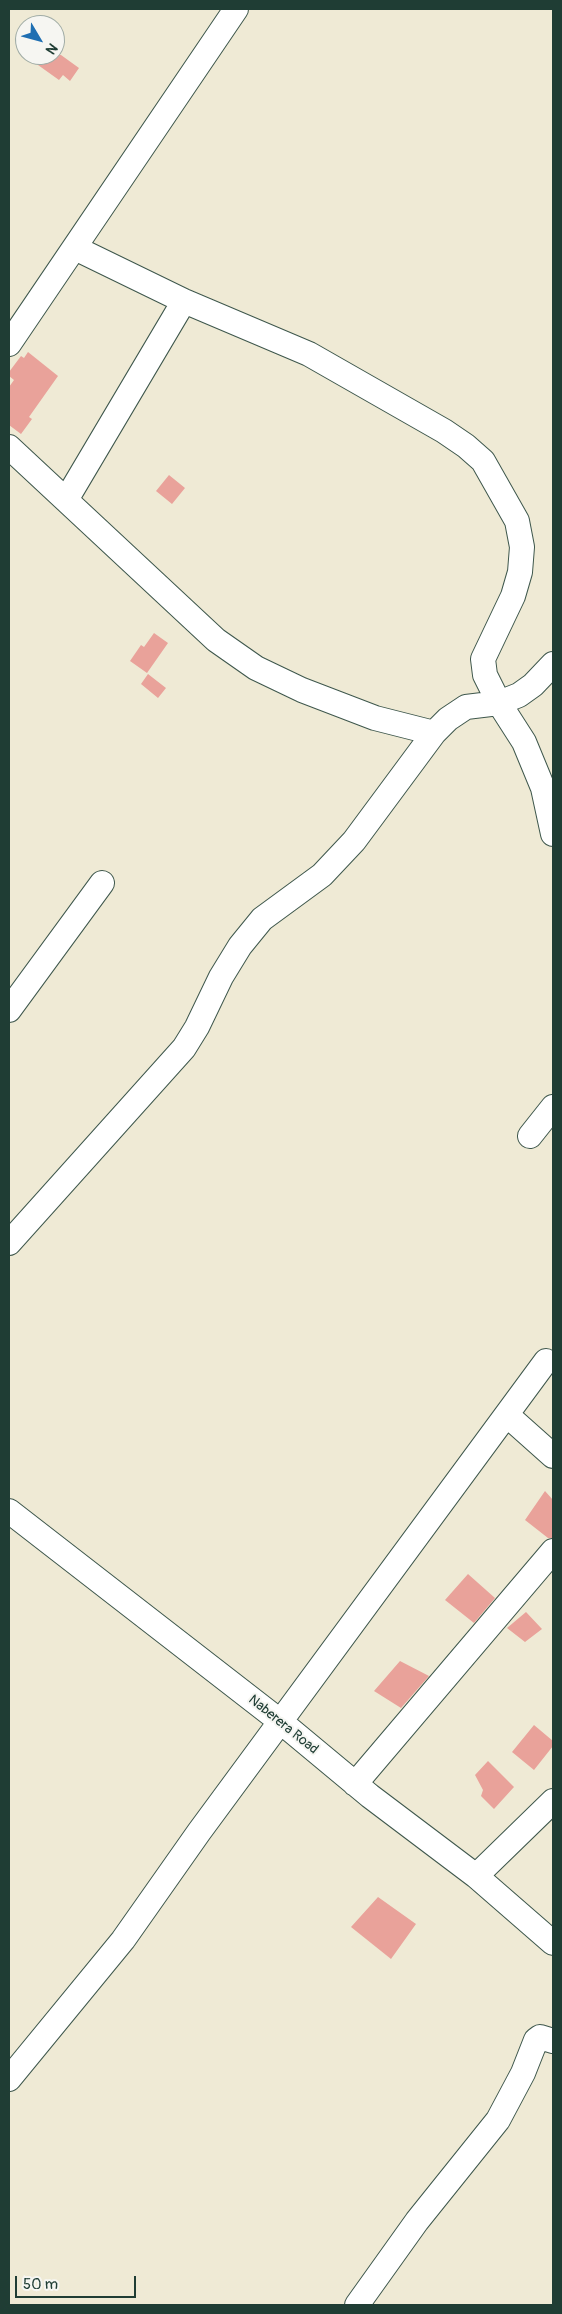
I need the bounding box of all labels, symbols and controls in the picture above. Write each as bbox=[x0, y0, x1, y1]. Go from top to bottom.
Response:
north arrow bbox=[15, 15, 65, 65]
text: N bbox=[42, 40, 61, 58]
street label: Naberera Road bbox=[245, 1692, 321, 1758]
scale bar bbox=[18, 2266, 139, 2298]
text: 50 m bbox=[23, 2275, 58, 2294]

